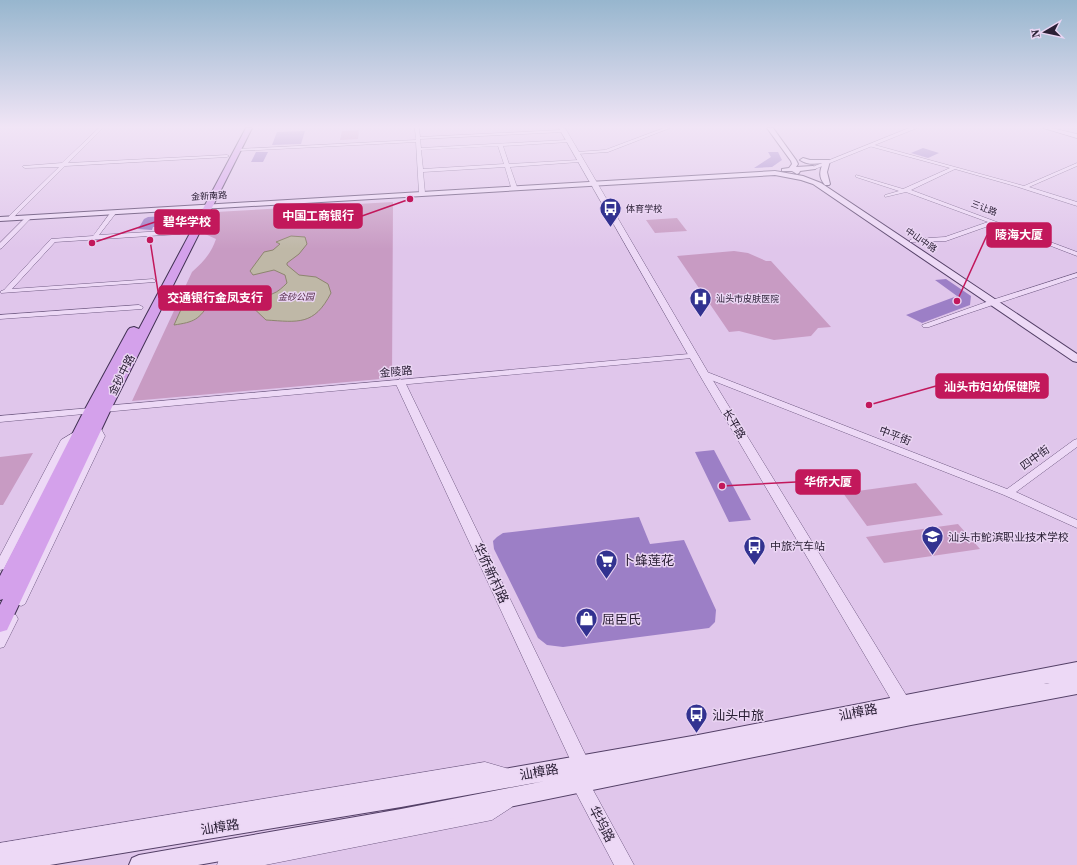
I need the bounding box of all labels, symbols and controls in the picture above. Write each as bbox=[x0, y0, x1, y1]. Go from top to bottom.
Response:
north arrow bbox=[1025, 12, 1065, 52]
text: N bbox=[1028, 28, 1044, 39]
street label: 金新南路 bbox=[191, 189, 227, 203]
bus stop icon: 体育学校 bbox=[597, 196, 623, 229]
street label: 三让路 bbox=[969, 198, 999, 218]
place label: 体育学校 bbox=[626, 203, 663, 215]
callout: 中国工商银行 bbox=[274, 204, 362, 228]
text: 中国工商银行 bbox=[282, 208, 354, 224]
callout: 碧华学校 bbox=[155, 210, 219, 234]
text: 碧华学校 bbox=[163, 214, 211, 230]
callout: 陵海大厦 bbox=[987, 223, 1051, 247]
street label: 中山中路 bbox=[903, 225, 939, 255]
text: 陵海大厦 bbox=[995, 227, 1043, 243]
callout: 交通银行金凤支行 bbox=[159, 286, 271, 310]
hospital icon: 汕头市皮肤医院 bbox=[688, 286, 714, 319]
text: 交通银行金凤支行 bbox=[167, 290, 263, 306]
park label: 金砂公园 bbox=[278, 291, 316, 303]
place label: 汕头市皮肤医院 bbox=[716, 293, 779, 305]
street label: 金砂中路 bbox=[105, 352, 139, 398]
street label: 金陵路 bbox=[379, 363, 413, 381]
callout: 汕头市妇幼保健院 bbox=[936, 374, 1048, 398]
text: 汕头市妇幼保健院 bbox=[944, 379, 1040, 395]
street label: 长平路 bbox=[719, 406, 749, 442]
street label: 中平街 bbox=[877, 423, 913, 449]
street label: 四中街 bbox=[1017, 442, 1053, 474]
callout: 华侨大厦 bbox=[796, 470, 860, 494]
text: 华侨大厦 bbox=[804, 474, 852, 490]
school or university icon: 汕头市鮀滨职业技术学校 bbox=[919, 524, 945, 557]
place label: 汕头市鮀滨职业技术学校 bbox=[948, 530, 1069, 545]
bus stop icon: 中旅汽车站 bbox=[742, 533, 768, 566]
place label: 中旅汽车站 bbox=[770, 539, 825, 554]
street label: 华侨新村路 bbox=[470, 540, 512, 606]
supermarket icon: 卜蜂莲花 bbox=[593, 547, 619, 580]
place label: 卜蜂莲花 bbox=[622, 552, 674, 569]
shop icon: 屈臣氏 bbox=[574, 606, 600, 639]
place label: 屈臣氏 bbox=[602, 611, 641, 628]
street label: 汕樟路 bbox=[837, 700, 879, 724]
bus stop icon: 汕头中旅 bbox=[683, 702, 709, 735]
place label: 汕头中旅 bbox=[712, 707, 764, 724]
street label: 汕樟路 bbox=[518, 760, 560, 784]
street label: 华坞路 bbox=[585, 803, 619, 845]
street label: 汕樟路 bbox=[199, 816, 241, 838]

